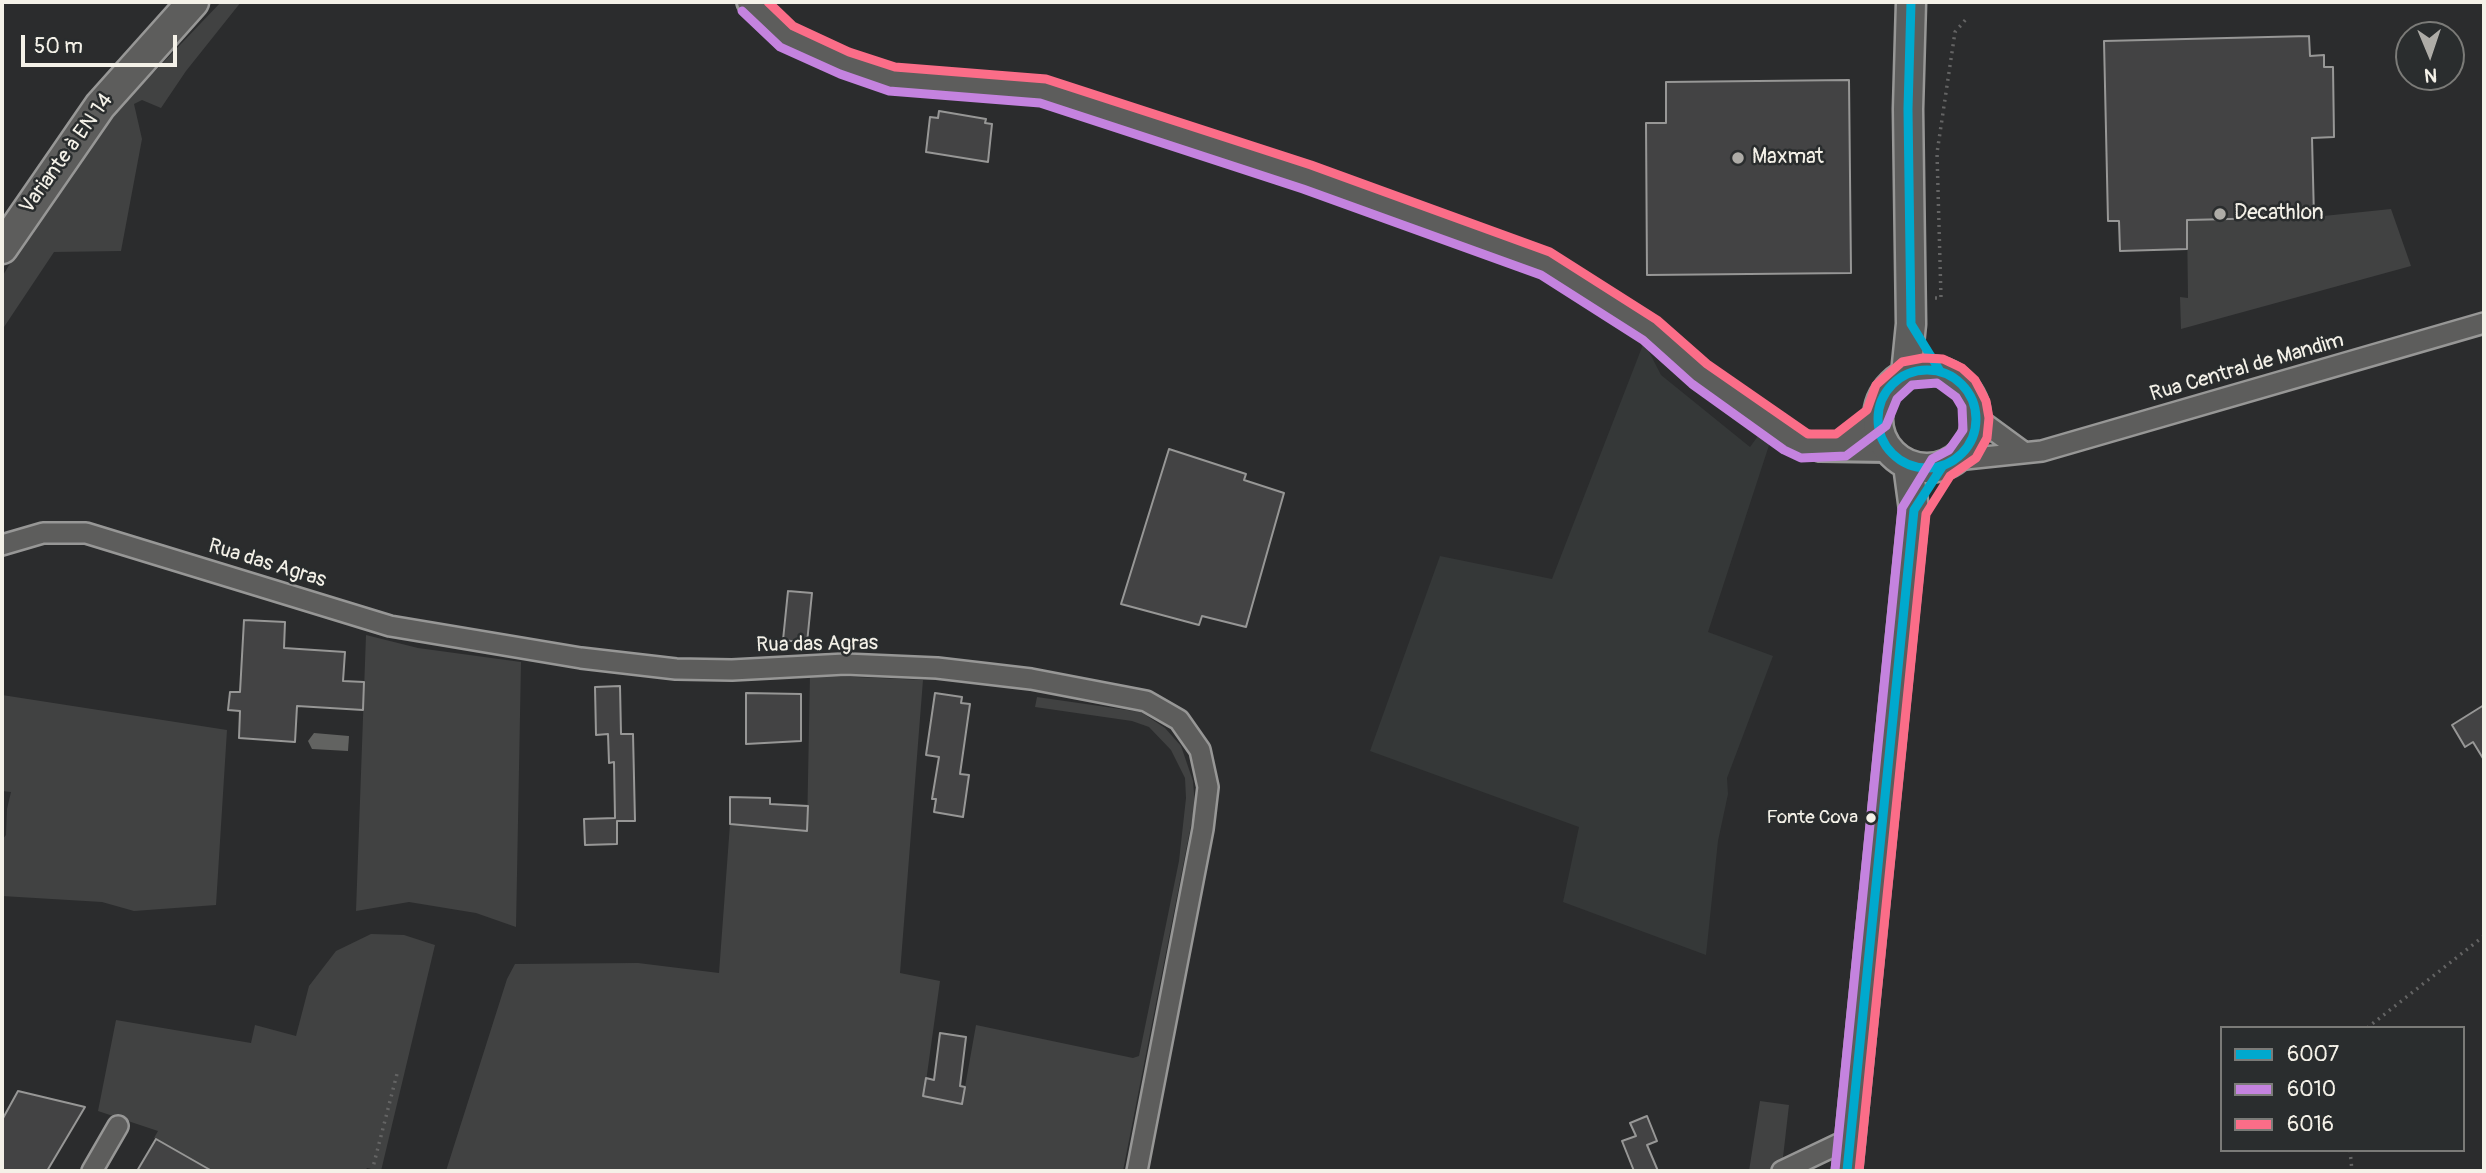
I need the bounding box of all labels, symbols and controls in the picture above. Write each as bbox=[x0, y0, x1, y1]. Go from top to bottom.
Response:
scale bar bbox=[24, 21, 180, 65]
north arrow bbox=[2395, 21, 2465, 91]
text: 50 m bbox=[34, 33, 83, 60]
text: N bbox=[2424, 63, 2438, 87]
street label: Variante à EN 14 bbox=[15, 89, 119, 219]
place label: Maxmat bbox=[1752, 145, 1824, 171]
marker: Maxmat bbox=[1730, 150, 1746, 166]
place label: Decathlon bbox=[2234, 201, 2324, 227]
marker: Decathlon bbox=[2212, 206, 2228, 222]
street label: Rua Central de Mandim bbox=[2147, 328, 2347, 408]
street label: Rua das Agras bbox=[205, 534, 329, 594]
street label: Rua das Agras bbox=[756, 631, 878, 659]
place label: Fonte Cova bbox=[1766, 807, 1858, 829]
marker: Fonte Cova bbox=[1864, 811, 1878, 825]
legend bbox=[2220, 1026, 2465, 1152]
text: 6007 bbox=[2287, 1041, 2339, 1068]
text: 6010 bbox=[2287, 1076, 2336, 1103]
text: 6016 bbox=[2287, 1111, 2334, 1138]

